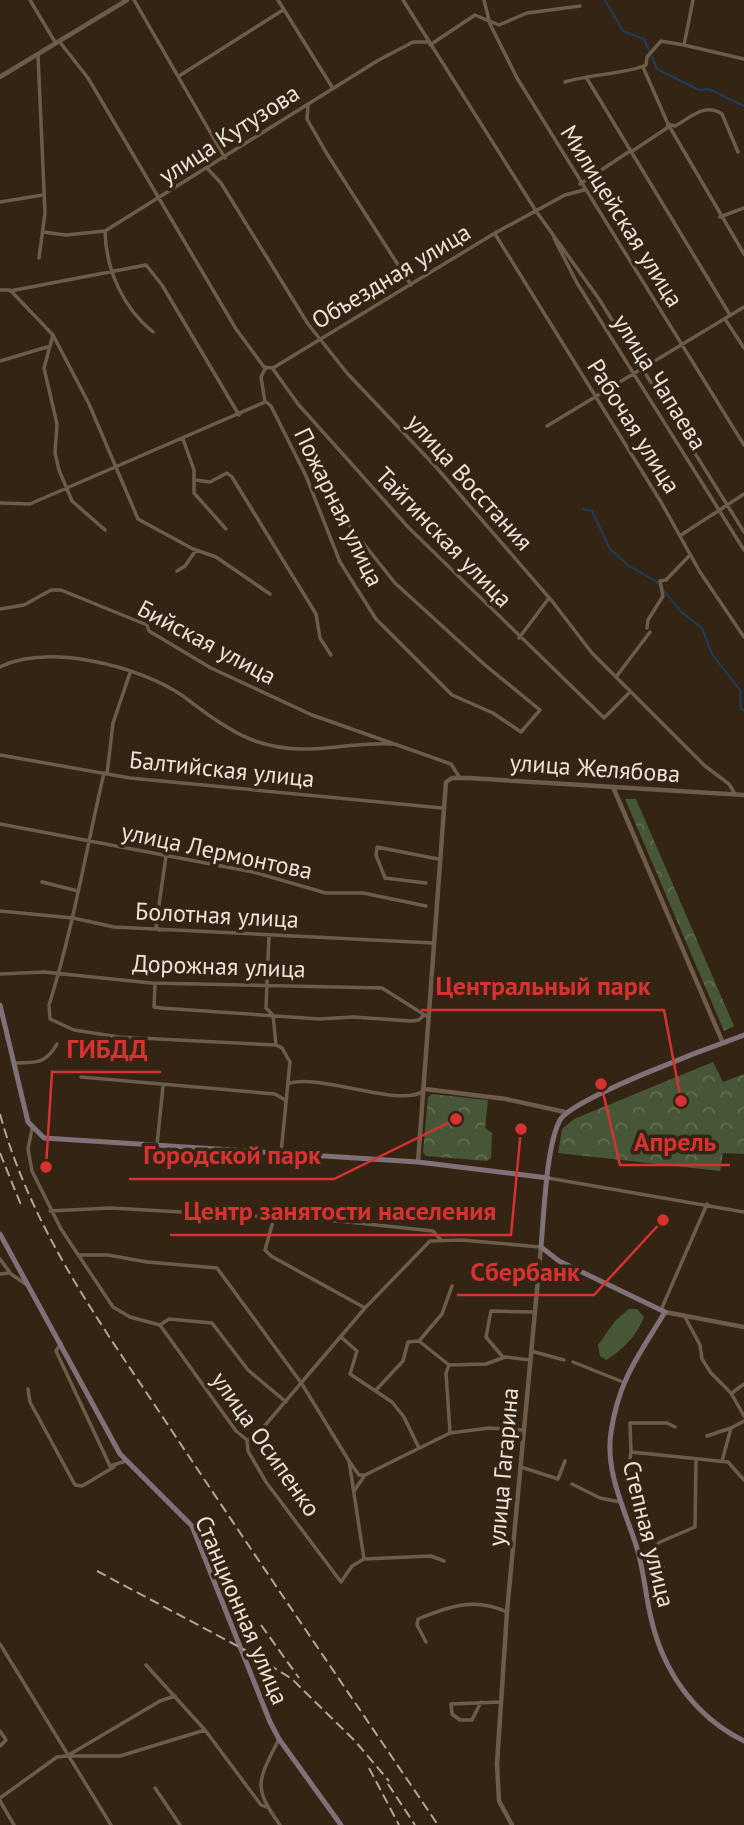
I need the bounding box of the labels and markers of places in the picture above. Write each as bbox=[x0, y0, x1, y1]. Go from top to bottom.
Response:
callout: Центральный парк bbox=[421, 963, 664, 1010]
callout: ГИБДД bbox=[52, 1025, 161, 1072]
callout: Апрель bbox=[620, 1118, 730, 1165]
callout: Городской парк bbox=[129, 1132, 334, 1179]
callout: Центр занятости населения bbox=[170, 1188, 511, 1235]
callout: Сбербанк bbox=[457, 1248, 594, 1295]

